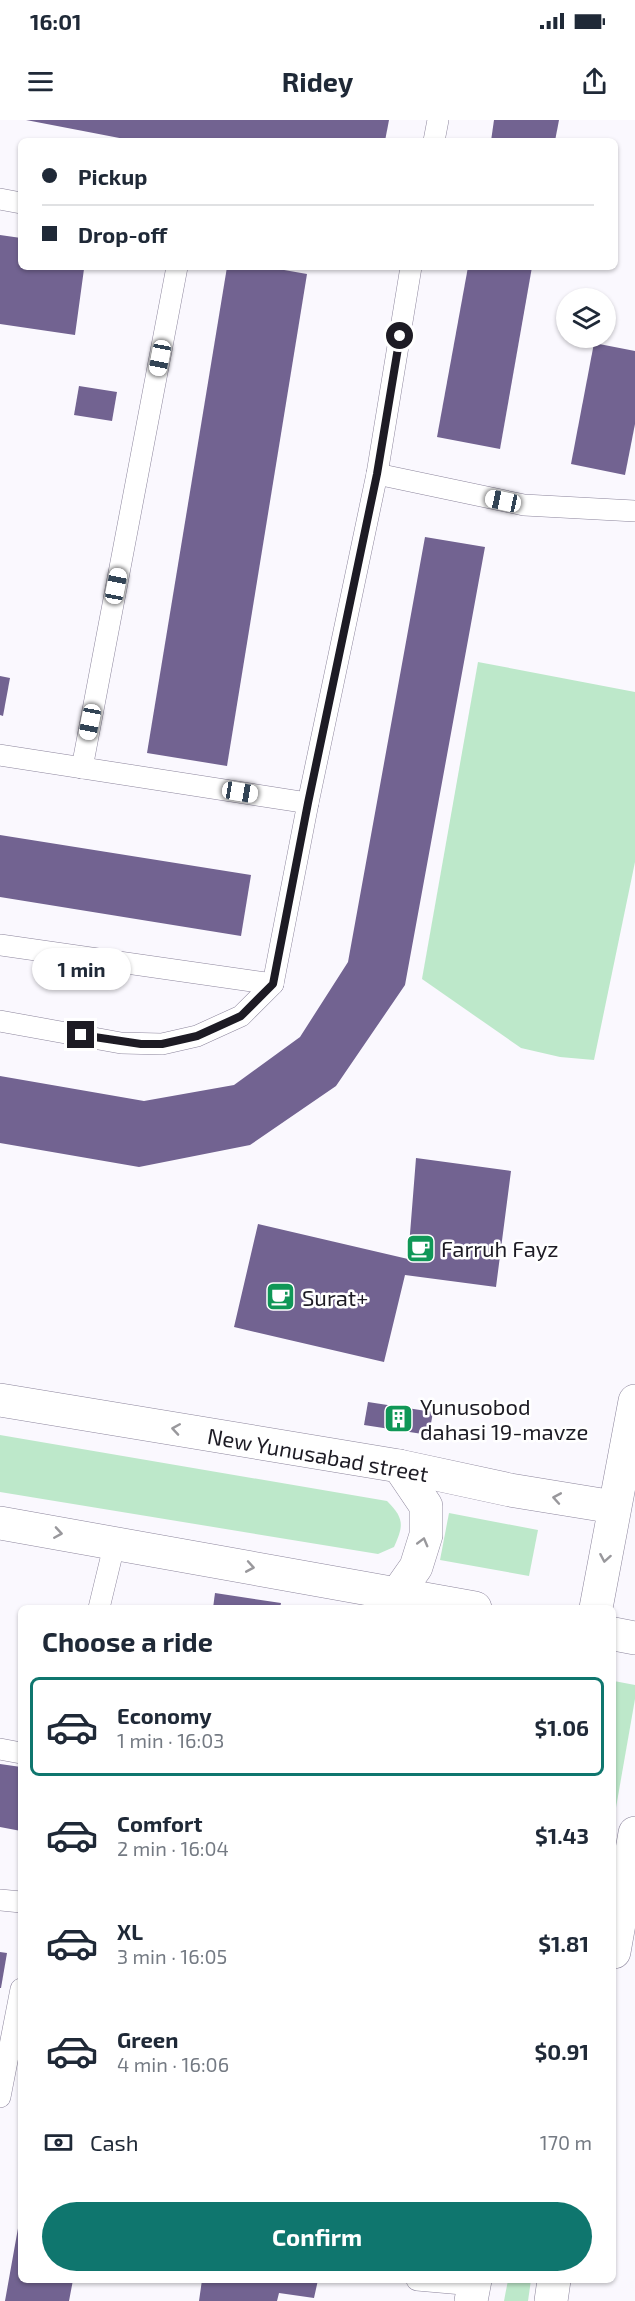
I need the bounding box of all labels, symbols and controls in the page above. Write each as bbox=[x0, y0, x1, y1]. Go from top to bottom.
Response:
text: 16:01 bbox=[30, 8, 82, 34]
icon: menu bbox=[24, 65, 57, 98]
text: Ridey bbox=[282, 65, 353, 97]
icon: share bbox=[578, 65, 611, 98]
text: Pickup bbox=[78, 163, 147, 189]
text: Drop-off bbox=[78, 221, 167, 247]
map controls bbox=[556, 288, 616, 348]
button: layers bbox=[556, 288, 616, 348]
route start bbox=[386, 322, 413, 349]
car bbox=[148, 339, 172, 377]
car bbox=[484, 488, 522, 514]
car bbox=[104, 567, 128, 605]
car bbox=[78, 703, 102, 741]
car bbox=[221, 780, 259, 804]
callout: 1 min bbox=[32, 948, 130, 990]
text: 1 min bbox=[57, 957, 106, 981]
route end bbox=[67, 1021, 94, 1048]
cafe icon: Farruh Fayz bbox=[404, 1232, 436, 1264]
place label: Farruh Fayz bbox=[441, 1235, 559, 1261]
cafe icon: Surat+ bbox=[265, 1281, 297, 1313]
place label: Surat+ bbox=[302, 1284, 368, 1310]
place label: Yunusobod dahasi 19-mavze bbox=[420, 1393, 588, 1444]
building icon: Yunusobod dahasi 19-mavze bbox=[383, 1403, 415, 1435]
street label: New Yunusabad street bbox=[205, 1422, 431, 1486]
one-way arrow bbox=[171, 1423, 181, 1436]
one-way arrow bbox=[552, 1492, 561, 1504]
one-way arrow bbox=[53, 1526, 62, 1538]
one-way arrow bbox=[416, 1537, 429, 1547]
one-way arrow bbox=[599, 1552, 612, 1562]
one-way arrow bbox=[244, 1560, 254, 1573]
text: Choose a ride bbox=[42, 1625, 213, 1657]
icon: car bbox=[45, 1700, 99, 1754]
text: Economy bbox=[117, 1702, 212, 1728]
text: $1.06 bbox=[535, 1714, 589, 1740]
text: 1 min · 16:03 bbox=[117, 1728, 224, 1752]
icon: car bbox=[45, 1808, 99, 1862]
text: Comfort bbox=[117, 1810, 202, 1836]
text: $1.43 bbox=[535, 1822, 589, 1848]
text: 2 min · 16:04 bbox=[117, 1836, 229, 1860]
icon: car bbox=[45, 1916, 99, 1970]
text: XL bbox=[117, 1918, 143, 1944]
text: $1.81 bbox=[538, 1930, 589, 1956]
text: 3 min · 16:05 bbox=[117, 1944, 227, 1968]
icon: car bbox=[45, 2024, 99, 2078]
text: Green bbox=[117, 2026, 179, 2052]
text: $0.91 bbox=[535, 2038, 589, 2064]
text: 4 min · 16:06 bbox=[117, 2052, 229, 2076]
icon: cash bbox=[42, 2126, 75, 2159]
text: Cash bbox=[90, 2129, 139, 2155]
text: 170 m bbox=[540, 2130, 592, 2154]
button: Confirm bbox=[42, 2202, 592, 2271]

